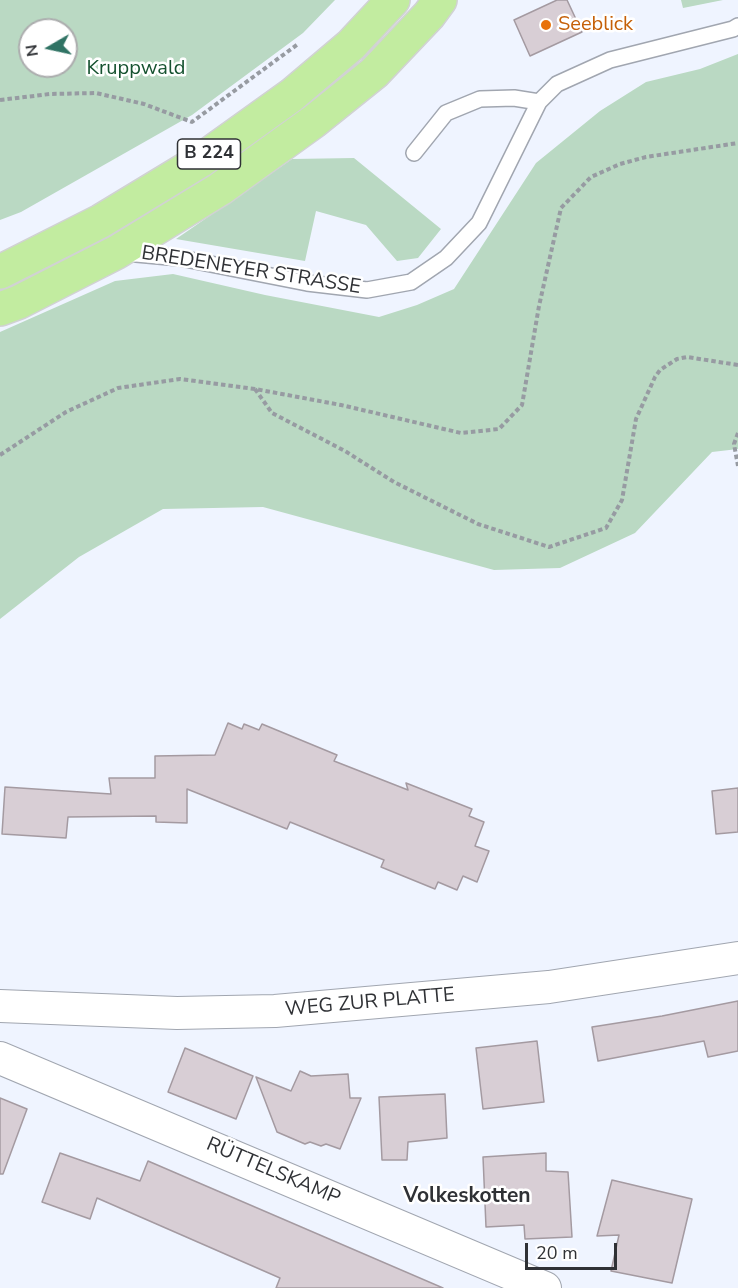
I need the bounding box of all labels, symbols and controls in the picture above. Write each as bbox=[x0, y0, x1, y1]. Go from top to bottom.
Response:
place label: Seeblick bbox=[558, 13, 633, 37]
north arrow bbox=[18, 18, 78, 78]
marker: Seeblick bbox=[539, 18, 553, 32]
text: N bbox=[20, 43, 44, 58]
park label: Kruppwald bbox=[87, 57, 185, 81]
road number: B 224 bbox=[178, 139, 240, 169]
street label: BREDENEYER STRASSE bbox=[140, 242, 362, 300]
street label: WEG ZUR PLATTE bbox=[284, 984, 456, 1022]
street label: RÜTTELSKAMP bbox=[202, 1133, 344, 1211]
district label: Volkeskotten bbox=[403, 1184, 531, 1210]
scale bar bbox=[528, 1231, 620, 1269]
text: 20 m bbox=[536, 1241, 578, 1265]

